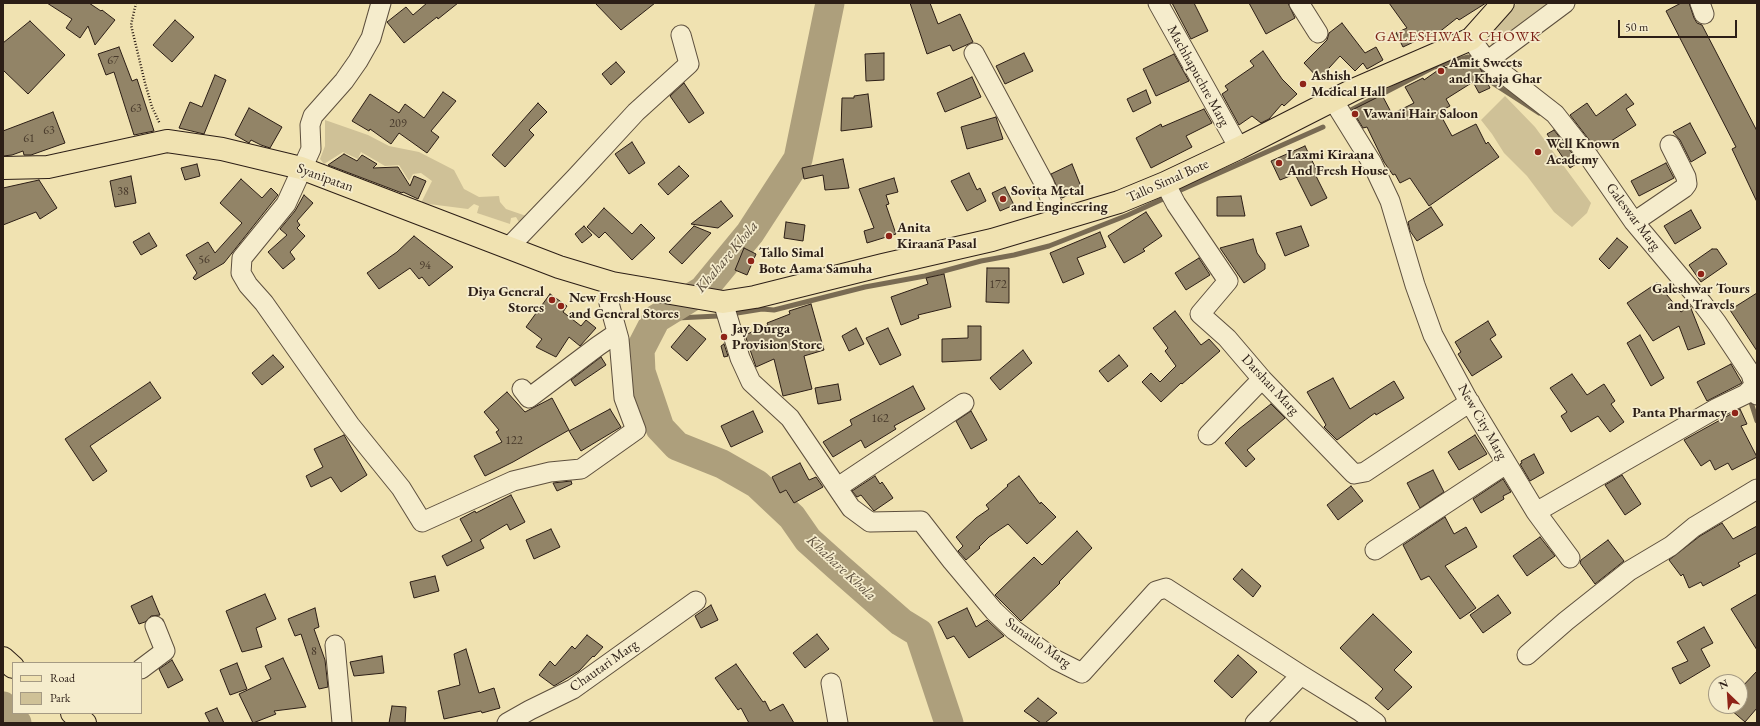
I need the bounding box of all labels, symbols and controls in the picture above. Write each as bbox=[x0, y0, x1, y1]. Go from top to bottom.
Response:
scale bar bbox=[1620, 12, 1739, 38]
text: 50 m bbox=[1625, 19, 1648, 35]
street label: Machhapuchre Marg bbox=[1163, 23, 1233, 129]
district label: GALESHWAR CHOWK bbox=[1375, 28, 1541, 46]
house number: 67 bbox=[107, 54, 119, 68]
place label: Amit Sweets and Khaja Ghar bbox=[1449, 55, 1542, 88]
marker: Amit Sweets and Khaja Ghar bbox=[1436, 66, 1446, 76]
place label: Ashish Medical Hall bbox=[1311, 68, 1386, 100]
marker: Ashish Medical Hall bbox=[1298, 79, 1308, 89]
house number: 63 bbox=[130, 102, 142, 116]
place label: Vawani Hair Saloon bbox=[1363, 106, 1478, 122]
marker: Vawani Hair Saloon bbox=[1350, 109, 1360, 119]
house number: 209 bbox=[389, 117, 407, 131]
house number: 63 bbox=[43, 124, 55, 138]
house number: 61 bbox=[23, 132, 35, 146]
place label: Well Known Academy bbox=[1546, 136, 1620, 168]
place label: Laxmi Kiraana And Fresh House bbox=[1287, 147, 1388, 180]
marker: Well Known Academy bbox=[1533, 147, 1543, 157]
street label: Tallo Simal Bote bbox=[1125, 156, 1211, 206]
marker: Laxmi Kiraana And Fresh House bbox=[1274, 158, 1284, 168]
street label: Syanipatan bbox=[295, 160, 355, 196]
street label: Galeswar Marg bbox=[1602, 180, 1664, 254]
place label: Sovita Metal and Engineering bbox=[1011, 183, 1108, 216]
house number: 38 bbox=[117, 185, 129, 199]
marker: Sovita Metal and Engineering bbox=[998, 194, 1008, 204]
water label: Khahare Khola bbox=[692, 218, 762, 296]
place label: Anita Kiraana Pasal bbox=[897, 220, 977, 252]
marker: Anita Kiraana Pasal bbox=[884, 231, 894, 241]
place label: Tallo Simal Bote Aama Samuha bbox=[759, 245, 872, 278]
house number: 56 bbox=[198, 253, 210, 267]
marker: Tallo Simal Bote Aama Samuha bbox=[746, 256, 756, 266]
house number: 94 bbox=[419, 259, 431, 273]
marker: Galeshwar Tours and Travels bbox=[1696, 269, 1706, 279]
house number: 172 bbox=[989, 278, 1007, 292]
place label: Galeshwar Tours and Travels bbox=[1652, 281, 1750, 314]
place label: Diya General Stores bbox=[468, 284, 544, 316]
place label: New Fresh House and General Stores bbox=[569, 290, 679, 322]
marker: Diya General Stores bbox=[547, 295, 557, 305]
marker: New Fresh House and General Stores bbox=[556, 301, 566, 311]
place label: Jay Durga Provision Store bbox=[732, 321, 822, 354]
marker: Jay Durga Provision Store bbox=[719, 332, 729, 342]
street label: Darshan Marg bbox=[1238, 351, 1302, 419]
street label: New City Marg bbox=[1454, 381, 1510, 463]
place label: Panta Pharmacy bbox=[1632, 405, 1727, 421]
marker: Panta Pharmacy bbox=[1730, 408, 1740, 418]
house number: 162 bbox=[871, 412, 889, 426]
house number: 122 bbox=[505, 434, 523, 448]
water label: Khahare Khola bbox=[803, 531, 879, 605]
street label: Sunaulo Marg bbox=[1002, 614, 1074, 672]
street label: Chautari Marg bbox=[567, 636, 641, 696]
house number: 8 bbox=[311, 645, 317, 659]
legend bbox=[12, 662, 142, 714]
text: Road bbox=[50, 670, 75, 686]
north arrow bbox=[1708, 674, 1748, 714]
text: N bbox=[1716, 676, 1730, 692]
text: Park bbox=[50, 690, 70, 706]

